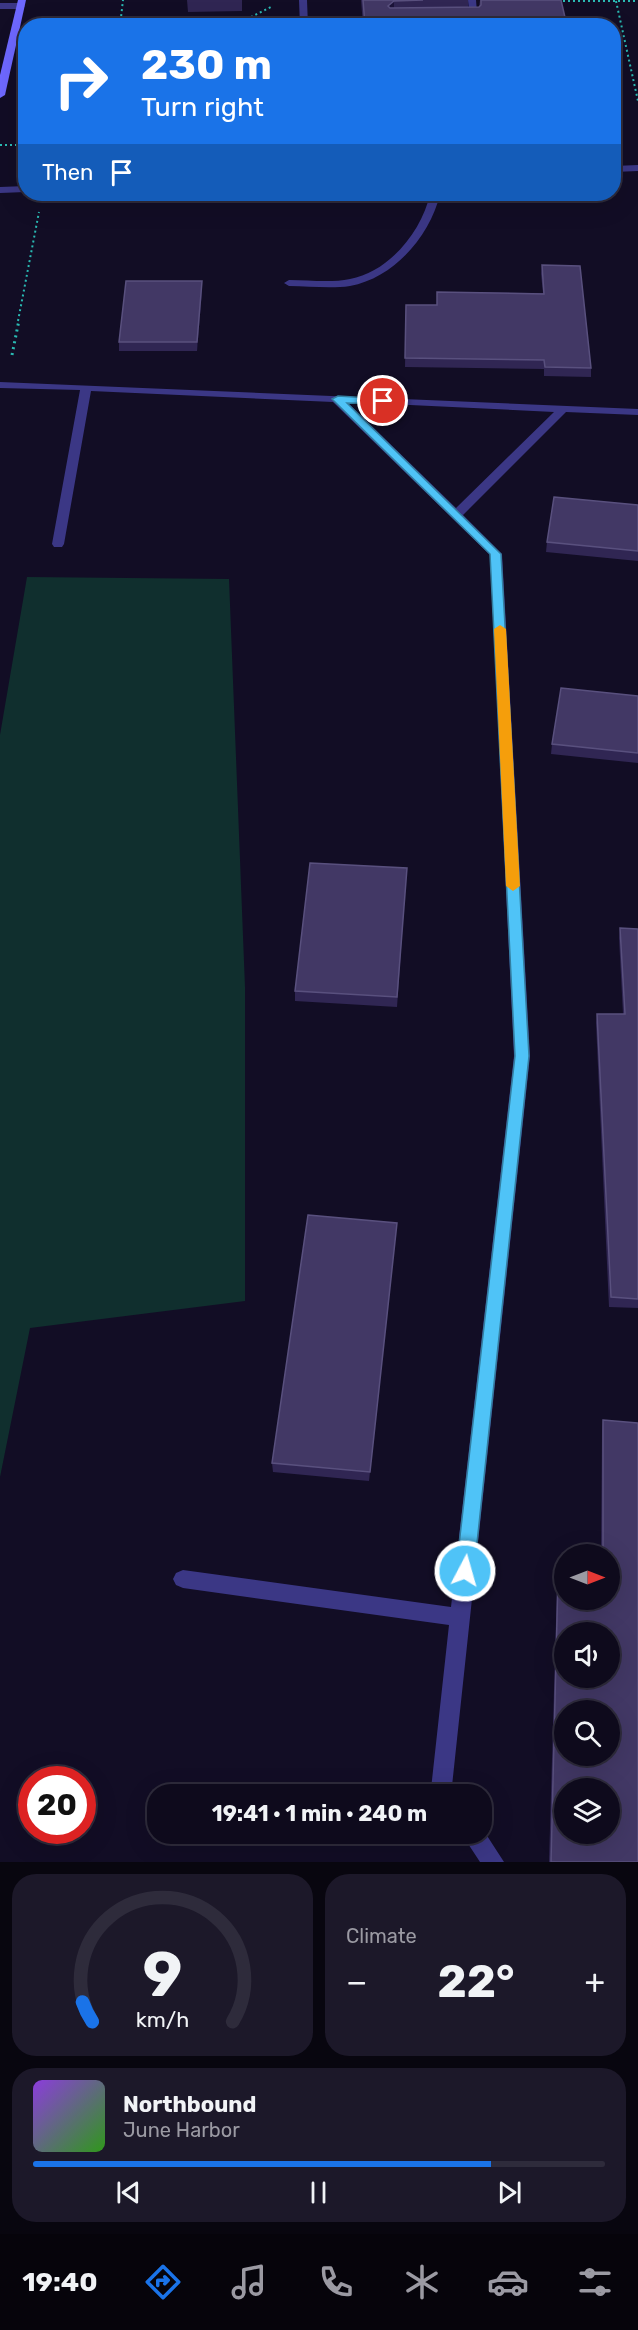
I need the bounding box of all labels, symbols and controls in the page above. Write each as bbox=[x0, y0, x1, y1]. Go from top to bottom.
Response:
text: 230 m bbox=[141, 40, 272, 90]
icon: right bbox=[42, 42, 120, 120]
text: Turn right bbox=[141, 91, 264, 123]
icon: arrive bbox=[105, 156, 138, 189]
text: Then bbox=[42, 159, 93, 186]
pin bbox=[357, 375, 408, 426]
icon: arrive bbox=[366, 384, 399, 417]
position arrow bbox=[433, 1539, 497, 1603]
north arrow bbox=[554, 1544, 620, 1610]
map controls bbox=[554, 1544, 620, 1844]
button: sound bbox=[554, 1622, 620, 1688]
button: search bbox=[554, 1700, 620, 1766]
speed limit sign: 20 bbox=[18, 1766, 96, 1844]
button: layers bbox=[554, 1778, 620, 1844]
text: 19:41 · 1 min · 240 m bbox=[212, 1800, 427, 1827]
text: Climate bbox=[346, 1924, 417, 1948]
text: 9 bbox=[142, 1938, 182, 2012]
text: 22° bbox=[437, 1955, 514, 2008]
text: − bbox=[346, 1962, 367, 2001]
text: + bbox=[584, 1962, 605, 2001]
text: km/h bbox=[136, 2007, 189, 2032]
text: Northbound bbox=[123, 2091, 256, 2118]
text: June Harbor bbox=[123, 2118, 240, 2142]
icon: previous bbox=[112, 2176, 145, 2209]
icon: pause bbox=[302, 2176, 335, 2209]
icon: next bbox=[493, 2176, 526, 2209]
icon: directions bbox=[142, 2261, 184, 2303]
icon: music bbox=[228, 2261, 270, 2303]
icon: phone bbox=[315, 2261, 357, 2303]
icon: climate bbox=[401, 2261, 443, 2303]
icon: car bbox=[487, 2261, 529, 2303]
icon: filters bbox=[574, 2261, 616, 2303]
text: 19:40 bbox=[22, 2266, 98, 2298]

